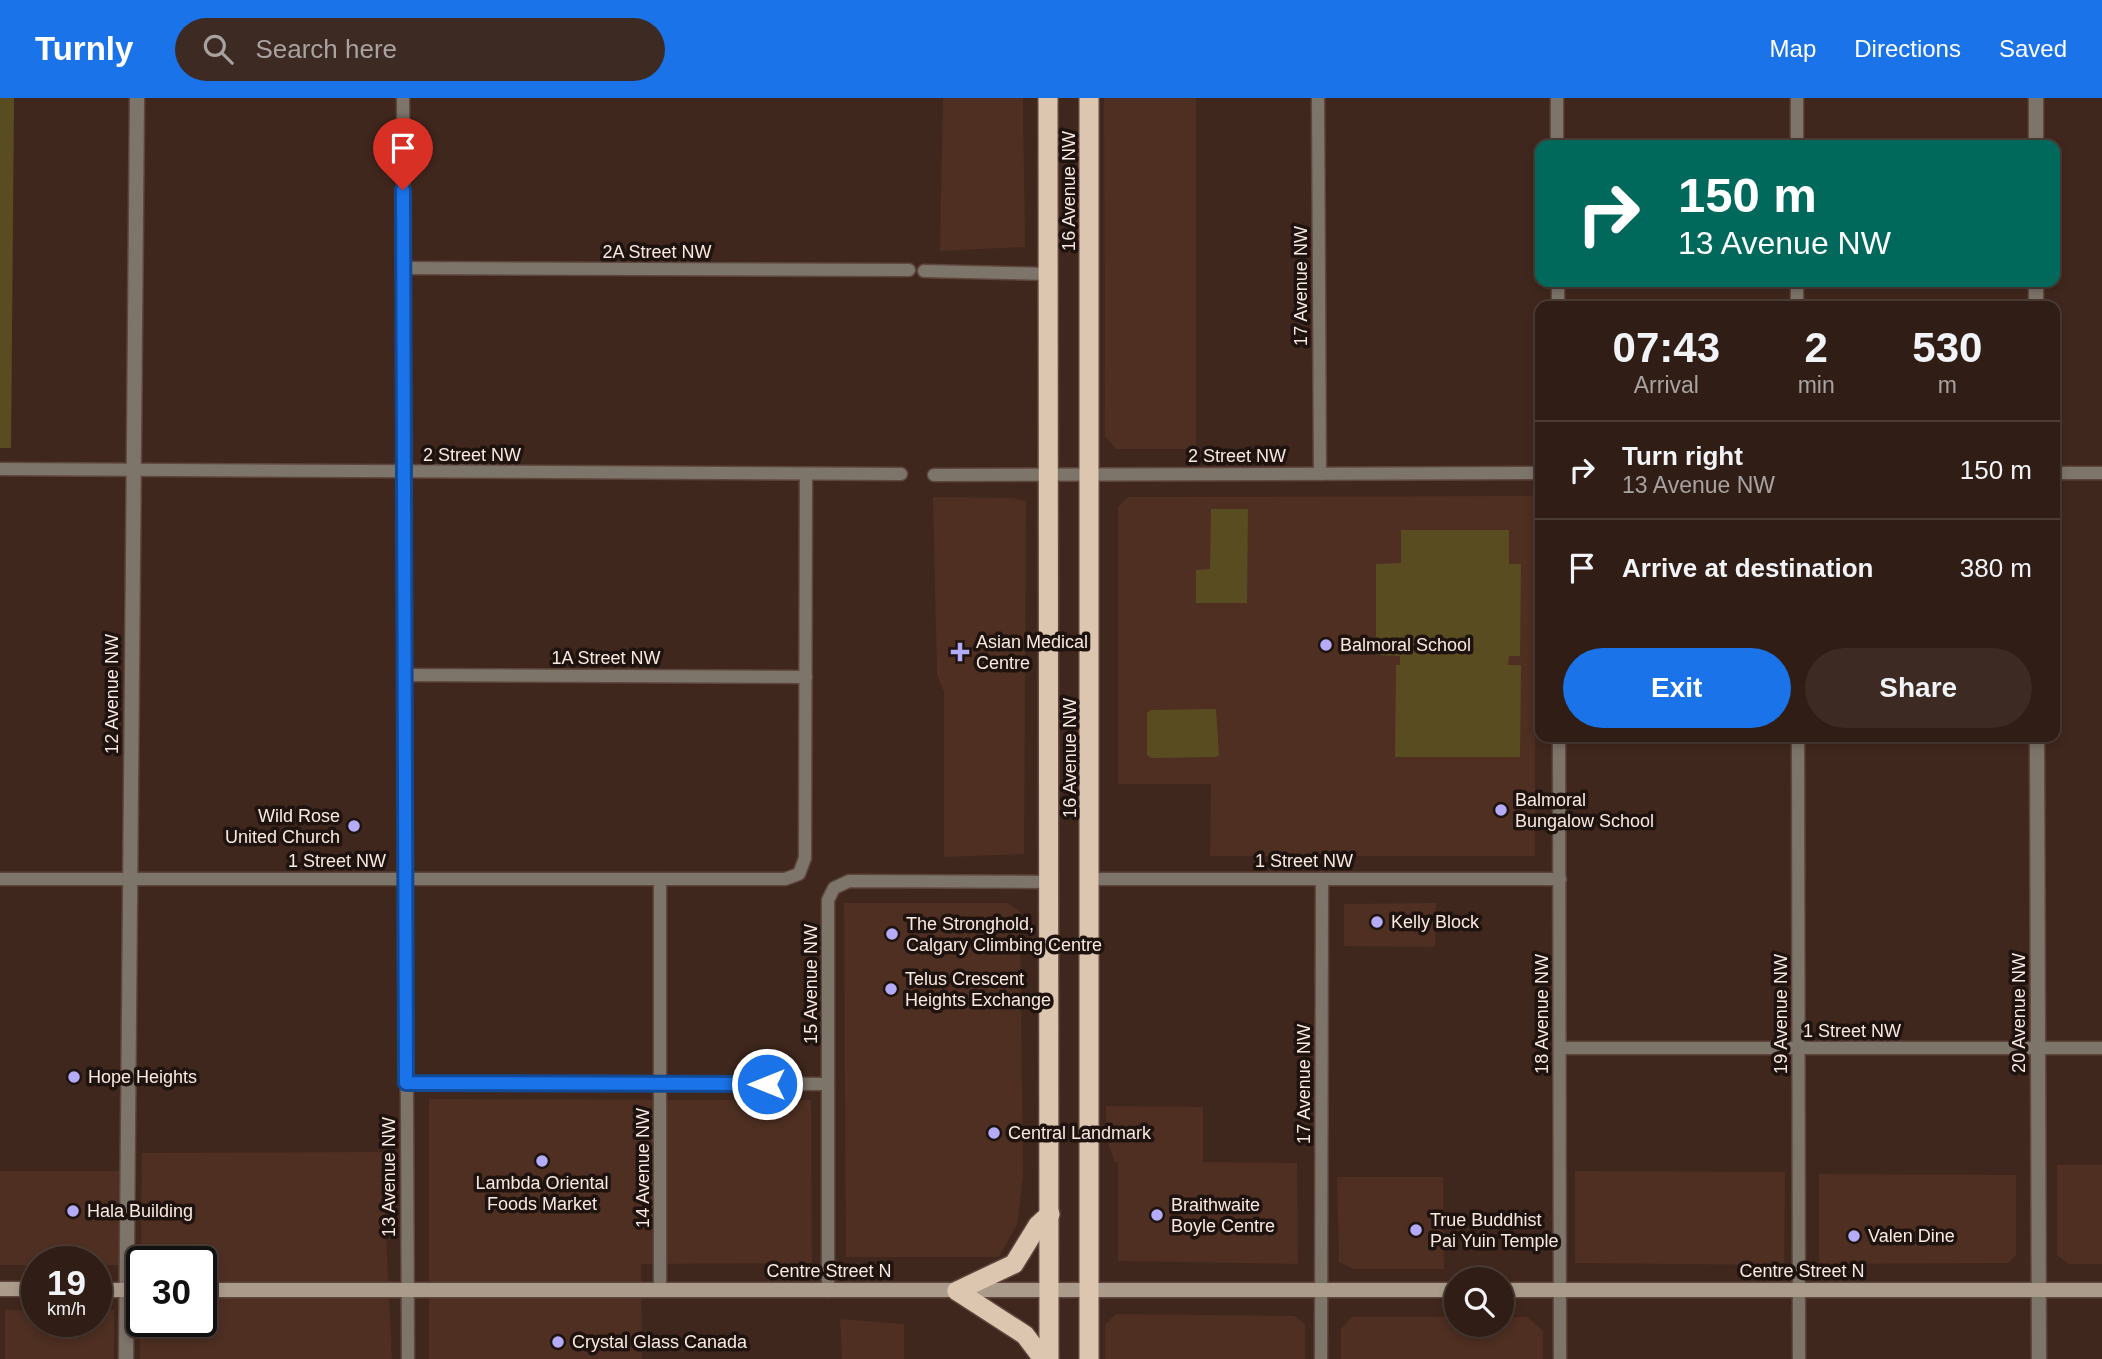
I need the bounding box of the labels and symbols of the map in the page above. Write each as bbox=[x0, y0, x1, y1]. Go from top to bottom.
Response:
pin bbox=[373, 118, 433, 190]
street label: 16 Avenue NW bbox=[1059, 131, 1079, 251]
street label: 17 Avenue NW bbox=[1291, 226, 1311, 346]
street label: 2A Street NW bbox=[602, 242, 712, 262]
street label: 2 Street NW bbox=[423, 445, 521, 465]
street label: 2 Street NW bbox=[1188, 446, 1286, 466]
place label: Asian Medical Centre bbox=[976, 632, 1088, 673]
street label: 12 Avenue NW bbox=[102, 634, 122, 754]
place label: Balmoral School bbox=[1340, 635, 1471, 655]
marker: Balmoral School bbox=[1318, 637, 1334, 653]
marker: Asian Medical Centre bbox=[950, 642, 970, 662]
street label: 1A Street NW bbox=[551, 648, 661, 668]
street label: 16 Avenue NW bbox=[1060, 698, 1080, 818]
place label: Balmoral Bungalow School bbox=[1515, 790, 1654, 831]
marker: Balmoral Bungalow School bbox=[1493, 802, 1509, 818]
place label: Wild Rose United Church bbox=[225, 806, 340, 847]
marker: Wild Rose United Church bbox=[346, 818, 362, 834]
street label: 1 Street NW bbox=[288, 851, 386, 871]
street label: 1 Street NW bbox=[1255, 851, 1353, 871]
place label: Kelly Block bbox=[1391, 912, 1480, 932]
place label: The Stronghold, Calgary Climbing Centre bbox=[906, 914, 1102, 955]
marker: Kelly Block bbox=[1369, 914, 1385, 930]
street label: 15 Avenue NW bbox=[801, 924, 821, 1044]
marker: The Stronghold, Calgary Climbing Centre bbox=[884, 926, 900, 942]
street label: 20 Avenue NW bbox=[2009, 953, 2029, 1073]
street label: 18 Avenue NW bbox=[1532, 954, 1552, 1074]
street label: 19 Avenue NW bbox=[1771, 954, 1791, 1074]
place label: Telus Crescent Heights Exchange bbox=[905, 969, 1051, 1010]
marker: Telus Crescent Heights Exchange bbox=[883, 981, 899, 997]
street label: 1 Street NW bbox=[1803, 1021, 1901, 1041]
street label: 17 Avenue NW bbox=[1294, 1024, 1314, 1144]
position arrow bbox=[730, 1047, 804, 1121]
place label: Hope Heights bbox=[88, 1067, 197, 1087]
marker: Hope Heights bbox=[66, 1069, 82, 1085]
street label: 14 Avenue NW bbox=[633, 1108, 653, 1228]
street label: 13 Avenue NW bbox=[379, 1117, 399, 1237]
place label: Central Landmark bbox=[1008, 1123, 1152, 1143]
marker: Central Landmark bbox=[986, 1125, 1002, 1141]
marker: Lambda Oriental Foods Market bbox=[534, 1153, 550, 1169]
place label: Lambda Oriental Foods Market bbox=[475, 1173, 609, 1214]
place label: Braithwaite Boyle Centre bbox=[1171, 1195, 1275, 1236]
place label: Hala Building bbox=[87, 1201, 193, 1221]
marker: Hala Building bbox=[65, 1203, 81, 1219]
marker: Braithwaite Boyle Centre bbox=[1149, 1207, 1165, 1223]
place label: True Buddhist Pai Yuin Temple bbox=[1430, 1210, 1558, 1251]
marker: True Buddhist Pai Yuin Temple bbox=[1408, 1222, 1424, 1238]
place label: Valen Dine bbox=[1868, 1226, 1955, 1246]
marker: Valen Dine bbox=[1846, 1228, 1862, 1244]
speed limit sign: 30 bbox=[126, 1246, 217, 1337]
street label: Centre Street N bbox=[766, 1261, 892, 1281]
street label: Centre Street N bbox=[1739, 1261, 1865, 1281]
place label: Crystal Glass Canada bbox=[572, 1332, 748, 1352]
marker: Crystal Glass Canada bbox=[550, 1334, 566, 1350]

